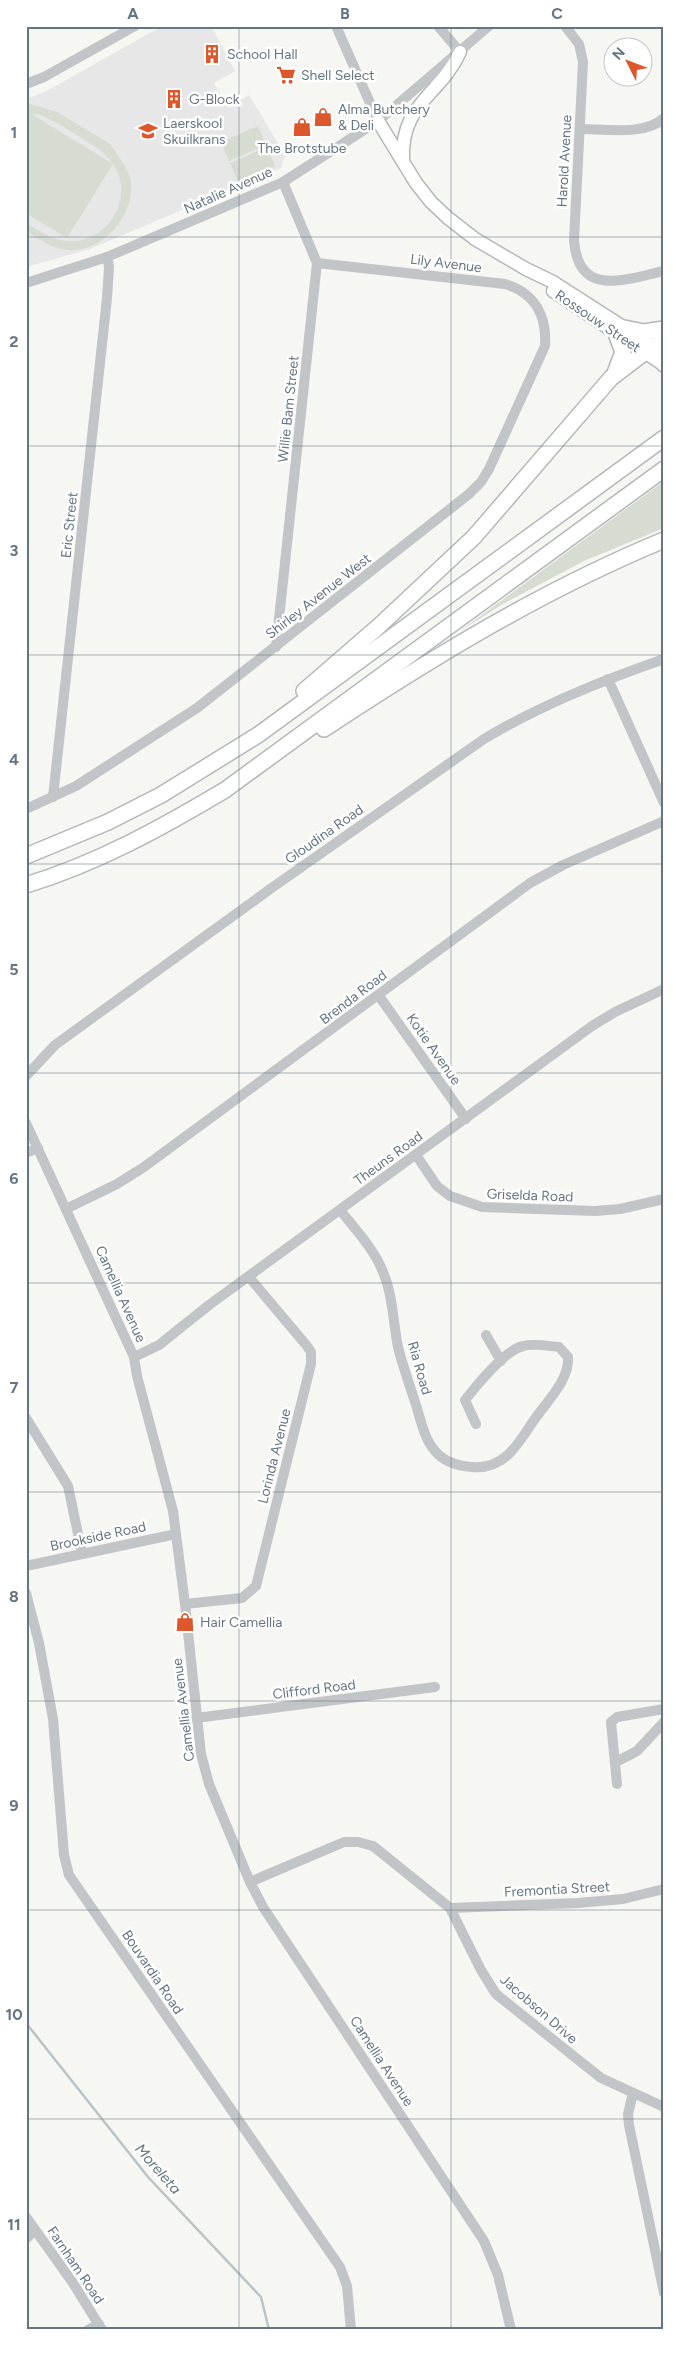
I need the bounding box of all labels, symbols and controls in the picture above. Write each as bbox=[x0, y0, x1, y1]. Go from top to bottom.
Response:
text: A bbox=[127, 4, 139, 23]
text: B bbox=[340, 4, 350, 23]
text: C bbox=[551, 4, 563, 23]
north arrow bbox=[602, 38, 652, 88]
building icon: School Hall bbox=[201, 43, 223, 65]
text: N bbox=[609, 44, 629, 63]
place label: School Hall bbox=[227, 46, 298, 63]
supermarket icon: Shell Select bbox=[275, 64, 297, 86]
place label: Shell Select bbox=[301, 67, 375, 84]
building icon: G-Block bbox=[163, 88, 185, 110]
place label: G-Block bbox=[189, 91, 240, 108]
place label: Alma Butchery & Deli bbox=[338, 101, 430, 134]
shop icon: Alma Butchery & Deli bbox=[312, 106, 334, 128]
street label: Harold Avenue bbox=[554, 114, 575, 208]
place label: Laerskool Skuilkrans bbox=[163, 115, 226, 148]
shop icon: The Brotstube bbox=[291, 116, 313, 138]
school or university icon: Laerskool Skuilkrans bbox=[137, 120, 159, 142]
text: 1 bbox=[11, 123, 17, 142]
place label: The Brotstube bbox=[258, 140, 347, 157]
street label: Natalie Avenue bbox=[181, 163, 275, 218]
street label: Lily Avenue bbox=[409, 251, 483, 276]
street label: Rossouw Street bbox=[552, 287, 644, 356]
text: 2 bbox=[9, 332, 19, 351]
street label: Willie Bam Street bbox=[274, 355, 303, 463]
street label: Eric Street bbox=[58, 491, 81, 559]
text: 3 bbox=[10, 541, 19, 560]
street label: Shirley Avenue West bbox=[262, 550, 374, 643]
text: 4 bbox=[9, 750, 19, 769]
street label: Gloudina Road bbox=[282, 801, 367, 868]
text: 5 bbox=[9, 960, 19, 979]
street label: Brenda Road bbox=[316, 967, 390, 1028]
street label: Kotie Avenue bbox=[403, 1010, 465, 1089]
street label: Theuns Road bbox=[351, 1128, 426, 1189]
text: 6 bbox=[9, 1169, 19, 1188]
street label: Griselda Road bbox=[486, 1185, 574, 1206]
street label: Camellia Avenue bbox=[92, 1243, 150, 1346]
street label: Ria Road bbox=[404, 1339, 435, 1397]
text: 7 bbox=[10, 1378, 19, 1397]
street label: Lorinda Avenue bbox=[254, 1406, 295, 1505]
street label: Brookside Road bbox=[49, 1518, 148, 1555]
text: 8 bbox=[9, 1587, 19, 1606]
shop icon: Hair Camellia bbox=[174, 1611, 196, 1633]
place label: Hair Camellia bbox=[200, 1614, 282, 1631]
street label: Camellia Avenue bbox=[169, 1657, 198, 1763]
street label: Clifford Road bbox=[272, 1676, 357, 1703]
text: 9 bbox=[9, 1796, 19, 1815]
street label: Fremontia Street bbox=[504, 1878, 610, 1901]
street label: Bouvardia Road bbox=[118, 1927, 187, 2018]
street label: Jacobson Drive bbox=[497, 1971, 581, 2048]
text: 10 bbox=[5, 2005, 23, 2024]
street label: Camellia Avenue bbox=[346, 2013, 417, 2110]
water label: Moreleta bbox=[131, 2140, 185, 2198]
text: 11 bbox=[7, 2215, 21, 2234]
street label: Farnham Road bbox=[43, 2223, 108, 2307]

